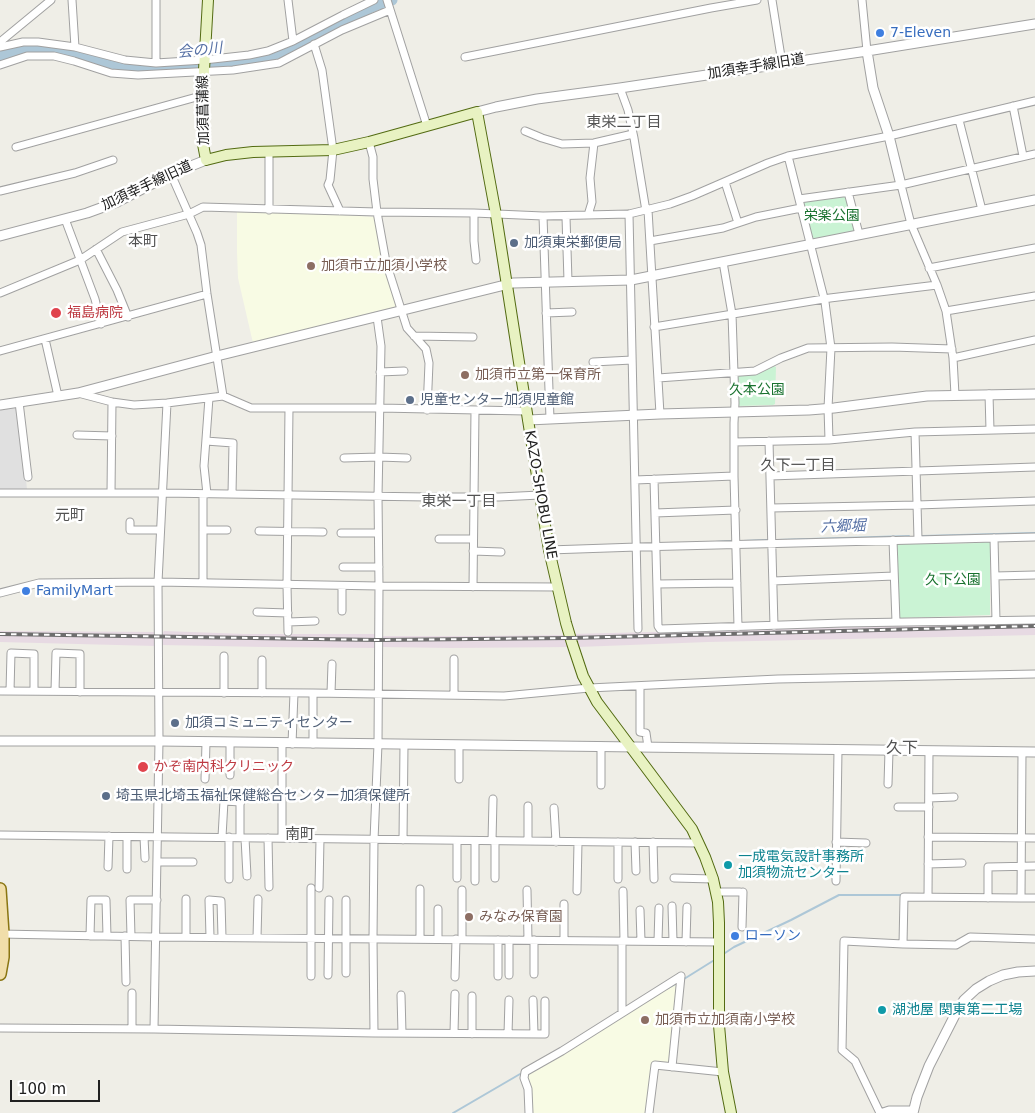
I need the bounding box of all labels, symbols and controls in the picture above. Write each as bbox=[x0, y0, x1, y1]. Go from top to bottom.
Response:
place label: 7-Eleven bbox=[890, 25, 951, 41]
marker: 7-Eleven bbox=[874, 27, 886, 39]
water label: 会の川 bbox=[177, 40, 223, 62]
street label: 加須幸手線旧道 bbox=[706, 51, 806, 83]
street label: 加須菖蒲線 bbox=[195, 75, 213, 145]
district label: 東栄二丁目 bbox=[587, 114, 661, 132]
street label: 加須幸手線旧道 bbox=[99, 158, 195, 214]
park label: 栄楽公園 bbox=[804, 208, 860, 224]
district label: 本町 bbox=[128, 233, 158, 251]
place label: 加須東栄郵便局 bbox=[524, 235, 622, 251]
marker: 加須東栄郵便局 bbox=[508, 237, 520, 249]
place label: 加須市立加須小学校 bbox=[321, 258, 447, 274]
marker: 加須市立加須小学校 bbox=[305, 260, 317, 272]
place label: 福島病院 bbox=[67, 305, 123, 321]
marker: 福島病院 bbox=[49, 306, 63, 320]
place label: 加須市立第一保育所 bbox=[475, 367, 601, 383]
marker: 加須市立第一保育所 bbox=[459, 369, 471, 381]
park label: 久本公園 bbox=[729, 382, 785, 398]
place label: 児童センター加須児童館 bbox=[420, 392, 574, 408]
marker: 児童センター加須児童館 bbox=[404, 394, 416, 406]
street label: KAZO-SHOBU LINE bbox=[520, 429, 560, 561]
district label: 久下一丁目 bbox=[761, 457, 835, 475]
district label: 東栄一丁目 bbox=[422, 493, 496, 511]
district label: 元町 bbox=[55, 507, 85, 525]
water label: 六郷堀 bbox=[820, 517, 866, 537]
park label: 久下公園 bbox=[925, 572, 981, 588]
place label: FamilyMart bbox=[36, 583, 113, 599]
marker: FamilyMart bbox=[20, 585, 32, 597]
place label: 加須コミュニティセンター bbox=[185, 715, 353, 731]
marker: 加須コミュニティセンター bbox=[169, 717, 181, 729]
district label: 久下 bbox=[886, 739, 918, 759]
place label: かぞ南内科クリニック bbox=[154, 759, 294, 775]
marker: かぞ南内科クリニック bbox=[136, 760, 150, 774]
place label: 埼玉県北埼玉福祉保健総合センター加須保健所 bbox=[116, 788, 410, 804]
marker: 埼玉県北埼玉福祉保健総合センター加須保健所 bbox=[100, 790, 112, 802]
district label: 南町 bbox=[285, 826, 315, 844]
place label: 一成電気設計事務所 加須物流センター bbox=[738, 849, 864, 882]
marker: 一成電気設計事務所 加須物流センター bbox=[722, 859, 734, 871]
place label: みなみ保育園 bbox=[479, 909, 563, 925]
marker: みなみ保育園 bbox=[463, 911, 475, 923]
place label: ローソン bbox=[745, 928, 801, 944]
marker: ローソン bbox=[729, 930, 741, 942]
place label: 湖池屋 関東第二工場 bbox=[892, 1002, 1022, 1018]
marker: 湖池屋 関東第二工場 bbox=[876, 1004, 888, 1016]
place label: 加須市立加須南小学校 bbox=[655, 1012, 795, 1028]
marker: 加須市立加須南小学校 bbox=[639, 1014, 651, 1026]
scale bar bbox=[12, 1070, 102, 1102]
text: 100 m bbox=[18, 1080, 66, 1098]

